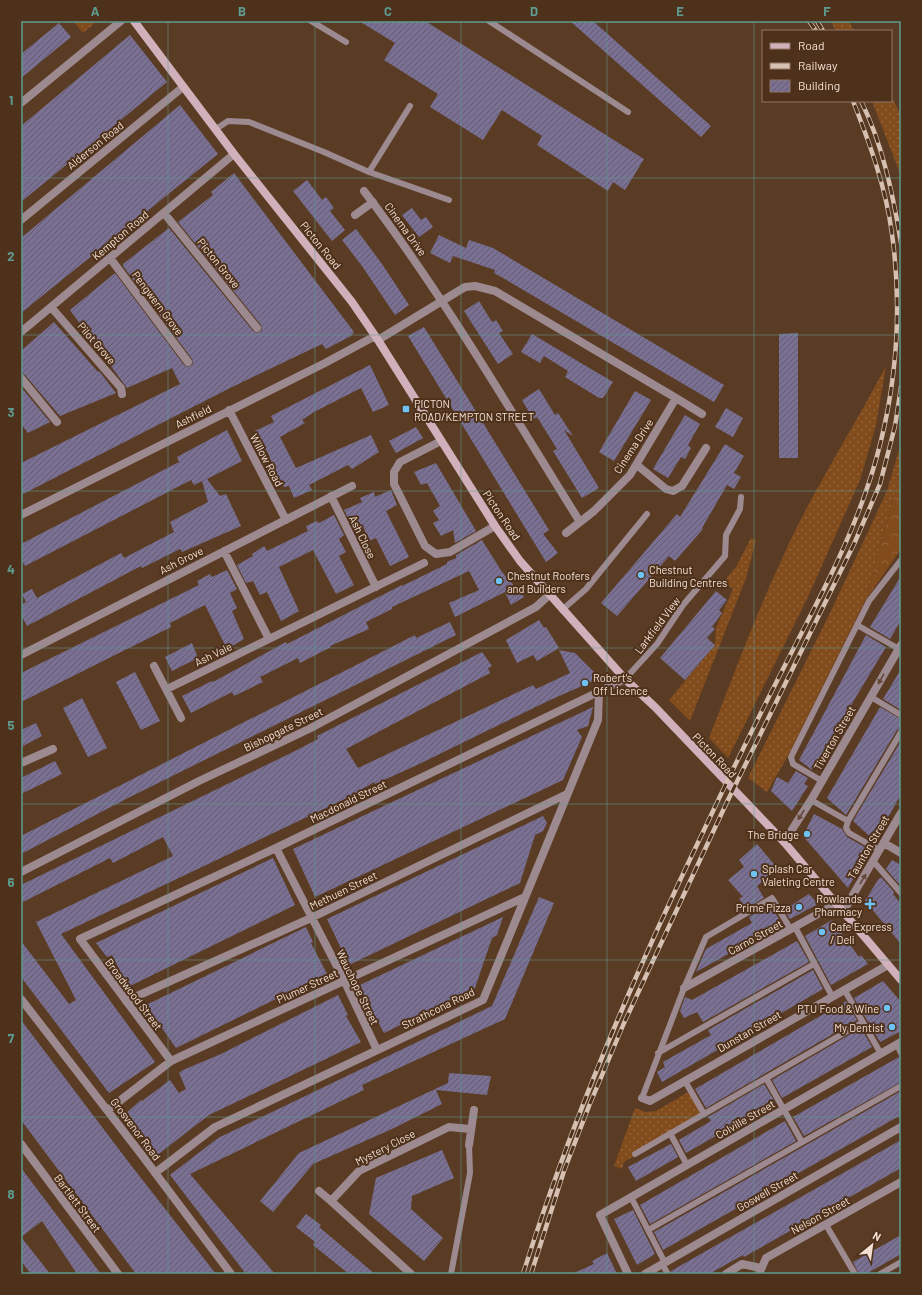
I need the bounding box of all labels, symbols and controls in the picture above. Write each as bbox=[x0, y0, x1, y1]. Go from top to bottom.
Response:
text: A bbox=[91, 3, 100, 19]
text: B bbox=[238, 3, 246, 19]
text: C bbox=[384, 3, 392, 19]
text: D bbox=[530, 3, 538, 19]
text: E bbox=[676, 3, 684, 19]
text: F bbox=[823, 3, 831, 19]
legend bbox=[762, 30, 892, 102]
text: Road bbox=[798, 38, 825, 52]
text: Railway bbox=[798, 58, 838, 72]
text: Building bbox=[798, 78, 840, 92]
text: 1 bbox=[9, 92, 13, 108]
street label: Alderson Road bbox=[64, 118, 126, 172]
street label: Cinema Drive bbox=[382, 200, 430, 258]
street label: Kempton Road bbox=[89, 208, 151, 262]
street label: Picton Road bbox=[298, 219, 344, 271]
street label: Picton Grove bbox=[195, 235, 243, 291]
text: 2 bbox=[7, 248, 15, 264]
street label: Pengwern Grove bbox=[130, 268, 186, 338]
street label: Pilot Grove bbox=[75, 319, 119, 367]
place label: PICTON ROAD/KEMPTON STREET bbox=[414, 397, 534, 423]
street label: Ashfield bbox=[173, 401, 213, 431]
text: 3 bbox=[7, 404, 15, 420]
marker: PICTON ROAD/KEMPTON STREET bbox=[401, 404, 411, 414]
street label: Cinema Drive bbox=[610, 416, 656, 476]
street label: Willow Road bbox=[248, 431, 286, 489]
street label: Picton Road bbox=[481, 488, 523, 542]
street label: Ash Close bbox=[347, 513, 379, 561]
street label: Ash Grove bbox=[157, 543, 205, 577]
text: 4 bbox=[7, 561, 15, 577]
place label: Chestnut Building Centres bbox=[649, 563, 727, 589]
place label: Chestnut Roofers and Builders bbox=[507, 569, 590, 595]
marker: Chestnut Building Centres bbox=[636, 570, 646, 580]
marker: Chestnut Roofers and Builders bbox=[494, 576, 504, 586]
street label: Larkfield View bbox=[631, 594, 683, 656]
street label: Ash Vale bbox=[192, 639, 234, 669]
place label: Robert's Off Licence bbox=[593, 671, 648, 697]
one-way arrow bbox=[878, 673, 885, 685]
marker: Robert's Off Licence bbox=[580, 678, 590, 688]
street label: Bishopgate Street bbox=[241, 704, 325, 754]
street label: Tiverton Street bbox=[810, 704, 858, 772]
text: 5 bbox=[7, 717, 15, 733]
street label: Picton Road bbox=[690, 730, 740, 780]
street label: Macdonald Street bbox=[308, 777, 388, 825]
one-way arrow bbox=[797, 810, 805, 820]
street label: Taunton Street bbox=[844, 813, 892, 881]
place label: The Bridge bbox=[747, 828, 799, 841]
marker: The Bridge bbox=[802, 829, 812, 839]
place label: Splash Car Valeting Centre bbox=[762, 862, 835, 888]
street label: Methuen Street bbox=[307, 868, 379, 912]
marker: Splash Car Valeting Centre bbox=[749, 869, 759, 879]
one-way arrow bbox=[859, 873, 866, 885]
text: 6 bbox=[8, 874, 15, 890]
place label: Rowlands Pharmacy bbox=[814, 892, 862, 918]
marker: Rowlands Pharmacy bbox=[865, 899, 875, 909]
place label: Prime Pizza bbox=[736, 901, 791, 914]
marker: Prime Pizza bbox=[794, 902, 804, 912]
street label: Carno Street bbox=[725, 917, 785, 957]
place label: Cafe Express / Deli bbox=[830, 920, 892, 946]
marker: Cafe Express / Deli bbox=[817, 927, 827, 937]
street label: Wauchope Street bbox=[334, 947, 382, 1027]
street label: Broadwood Street bbox=[103, 956, 165, 1032]
street label: Plumer Street bbox=[274, 966, 340, 1006]
street label: Strathcona Road bbox=[399, 985, 477, 1031]
place label: PTU Food & Wine bbox=[797, 1002, 879, 1015]
marker: PTU Food & Wine bbox=[882, 1003, 892, 1013]
street label: Dunstan Street bbox=[715, 1007, 783, 1055]
place label: My Dentist bbox=[834, 1021, 884, 1034]
marker: My Dentist bbox=[887, 1022, 897, 1032]
text: 7 bbox=[8, 1030, 15, 1046]
street label: Grosvenor Road bbox=[108, 1095, 164, 1163]
street label: Colville Street bbox=[713, 1097, 777, 1141]
street label: Mystery Close bbox=[353, 1126, 417, 1168]
street label: Goswell Street bbox=[734, 1168, 800, 1214]
street label: Bartlett Street bbox=[52, 1171, 104, 1235]
text: 8 bbox=[7, 1186, 15, 1202]
street label: Nelson Street bbox=[788, 1193, 852, 1237]
north arrow bbox=[852, 1225, 892, 1265]
text: N bbox=[871, 1228, 883, 1243]

